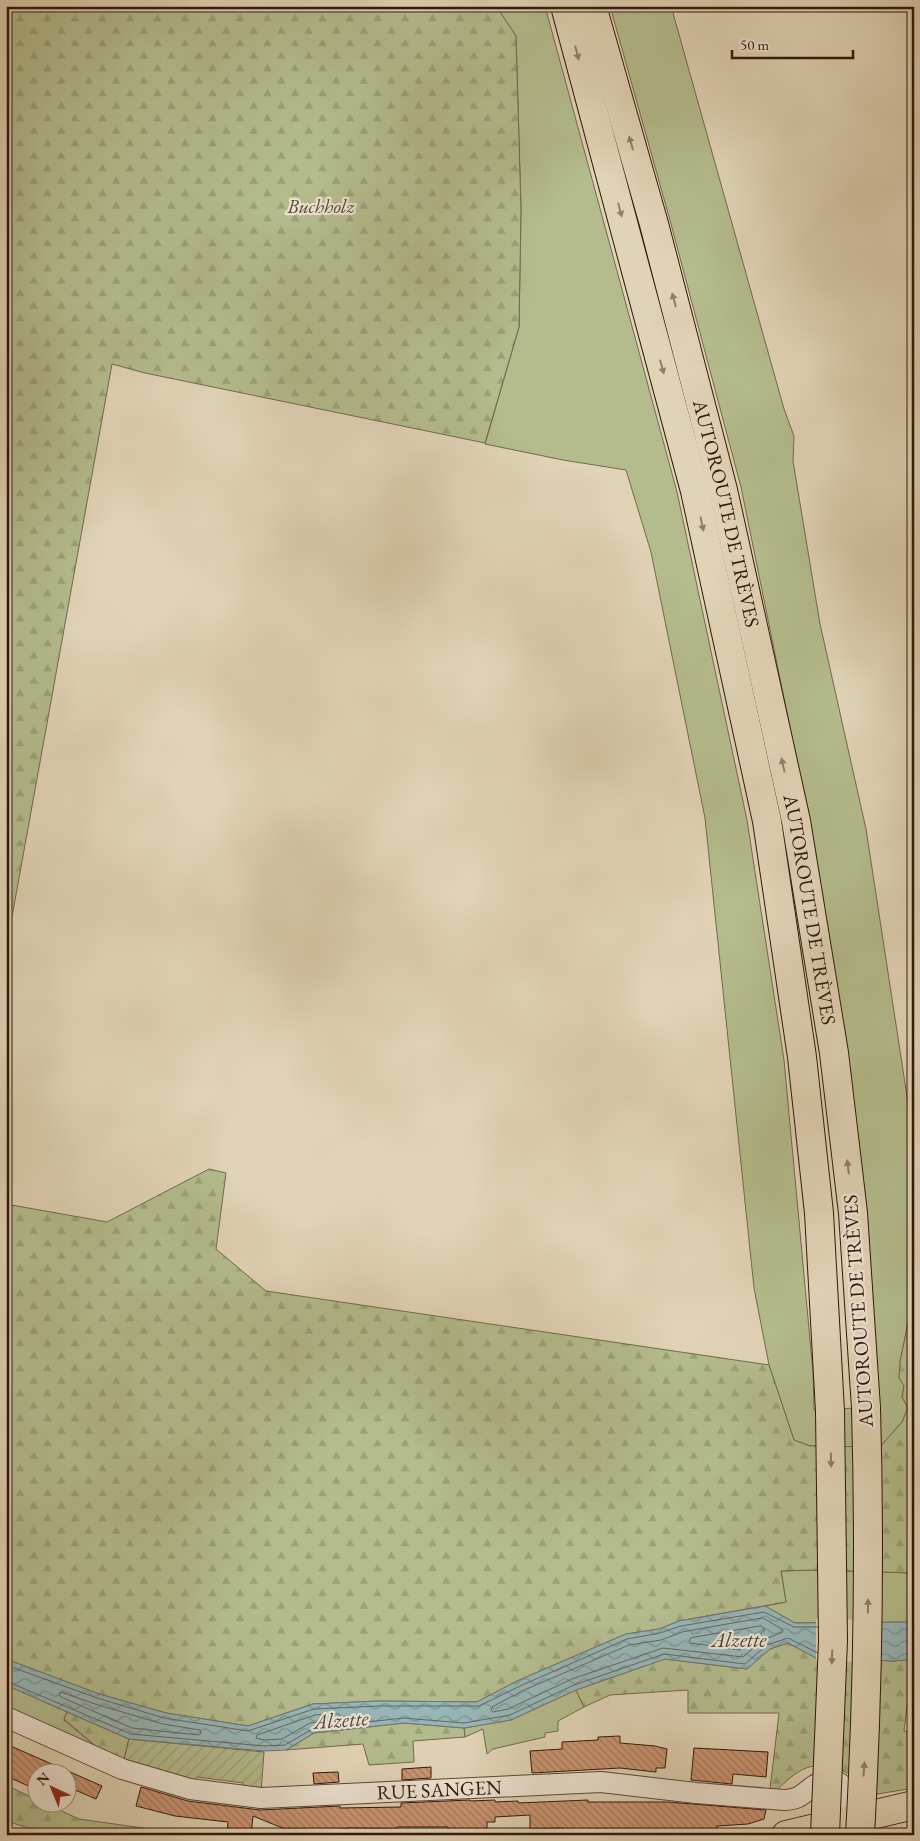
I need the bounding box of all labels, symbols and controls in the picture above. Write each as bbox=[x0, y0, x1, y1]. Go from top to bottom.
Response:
scale bar bbox=[732, 28, 854, 60]
text: 50 m bbox=[740, 35, 769, 54]
one-way arrow bbox=[574, 46, 582, 61]
one-way arrow bbox=[626, 136, 634, 151]
park label: Buchholz bbox=[286, 193, 356, 219]
one-way arrow bbox=[616, 203, 624, 218]
one-way arrow bbox=[669, 293, 677, 308]
one-way arrow bbox=[658, 360, 666, 375]
street label: AUTOROUTE DE TRÈVES bbox=[687, 396, 766, 630]
one-way arrow bbox=[699, 517, 707, 533]
one-way arrow bbox=[779, 756, 787, 772]
street label: AUTOROUTE DE TRÈVES bbox=[777, 791, 842, 1027]
one-way arrow bbox=[844, 1159, 852, 1175]
street label: AUTOROUTE DE TRÈVES bbox=[837, 1194, 879, 1429]
one-way arrow bbox=[827, 1452, 835, 1468]
one-way arrow bbox=[864, 1598, 872, 1614]
water label: Alzette bbox=[710, 1626, 767, 1653]
one-way arrow bbox=[828, 1649, 836, 1665]
water label: Alzette bbox=[311, 1704, 370, 1735]
one-way arrow bbox=[860, 1760, 868, 1776]
north arrow bbox=[28, 1764, 78, 1814]
text: N bbox=[33, 1768, 54, 1789]
street label: RUE SANGEN bbox=[376, 1774, 502, 1806]

